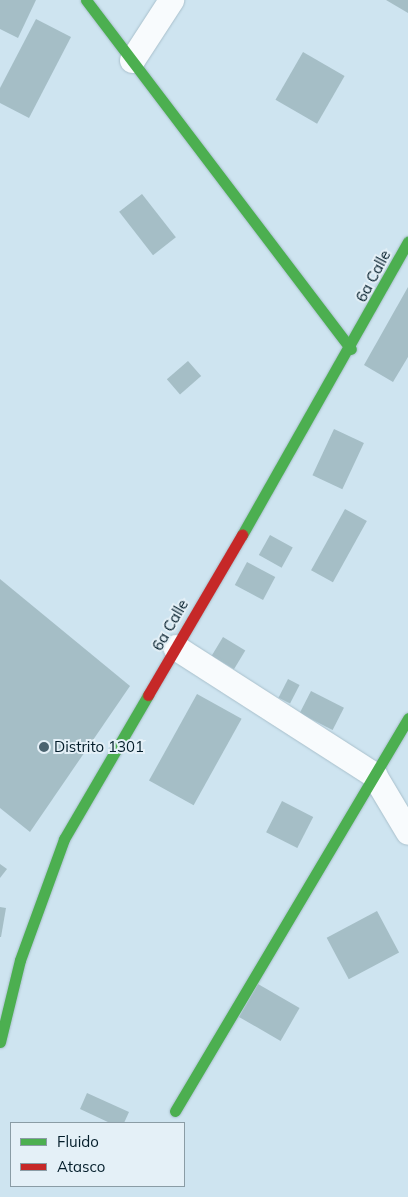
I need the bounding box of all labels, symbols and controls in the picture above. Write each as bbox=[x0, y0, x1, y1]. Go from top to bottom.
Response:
street label: 6a Calle bbox=[352, 247, 394, 305]
street label: 6a Calle bbox=[148, 596, 192, 654]
place label: Distrito 1301 bbox=[54, 738, 144, 756]
marker: Distrito 1301 bbox=[38, 741, 50, 753]
legend bbox=[10, 1122, 185, 1187]
text: Fluido bbox=[57, 1132, 99, 1151]
text: Atasco bbox=[57, 1157, 105, 1176]

